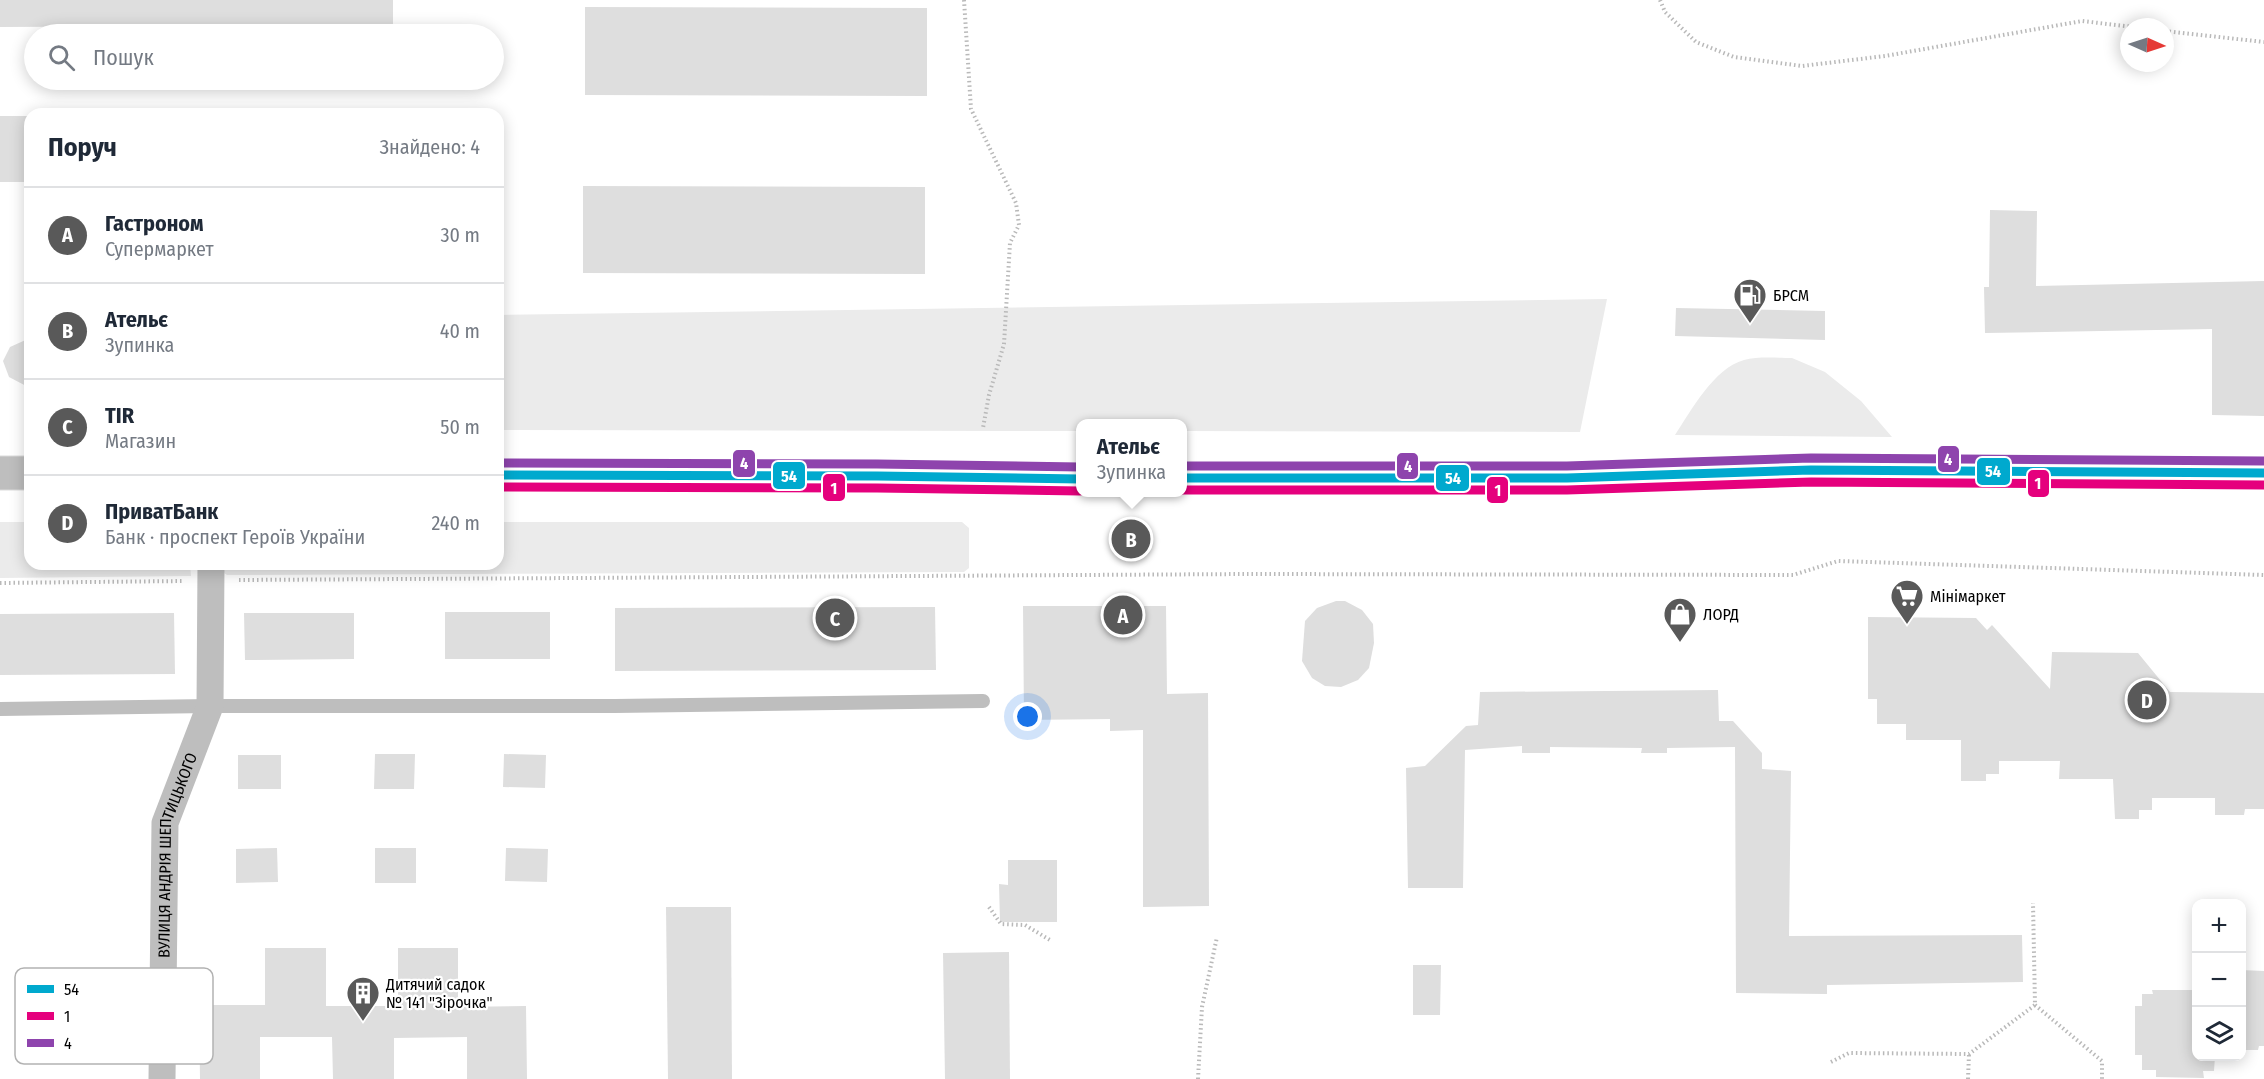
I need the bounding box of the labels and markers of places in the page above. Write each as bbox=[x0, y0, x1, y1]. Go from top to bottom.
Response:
fuel station icon: БРСМ bbox=[1732, 277, 1768, 324]
place label: БРСМ bbox=[1773, 286, 1809, 305]
pin: B bbox=[1112, 516, 1150, 562]
supermarket icon: Мінімаркет bbox=[1889, 578, 1925, 625]
place label: Мінімаркет bbox=[1930, 587, 2006, 606]
pin: A bbox=[1104, 592, 1142, 638]
pin: C bbox=[816, 596, 854, 640]
shop icon: ЛОРД bbox=[1662, 596, 1698, 643]
place label: ЛОРД bbox=[1703, 605, 1739, 624]
pin: D bbox=[2128, 678, 2166, 722]
building icon: Дитячий садок № 141 "Зірочка" bbox=[345, 975, 381, 1022]
place label: Дитячий садок № 141 "Зірочка" bbox=[385, 975, 492, 1012]

